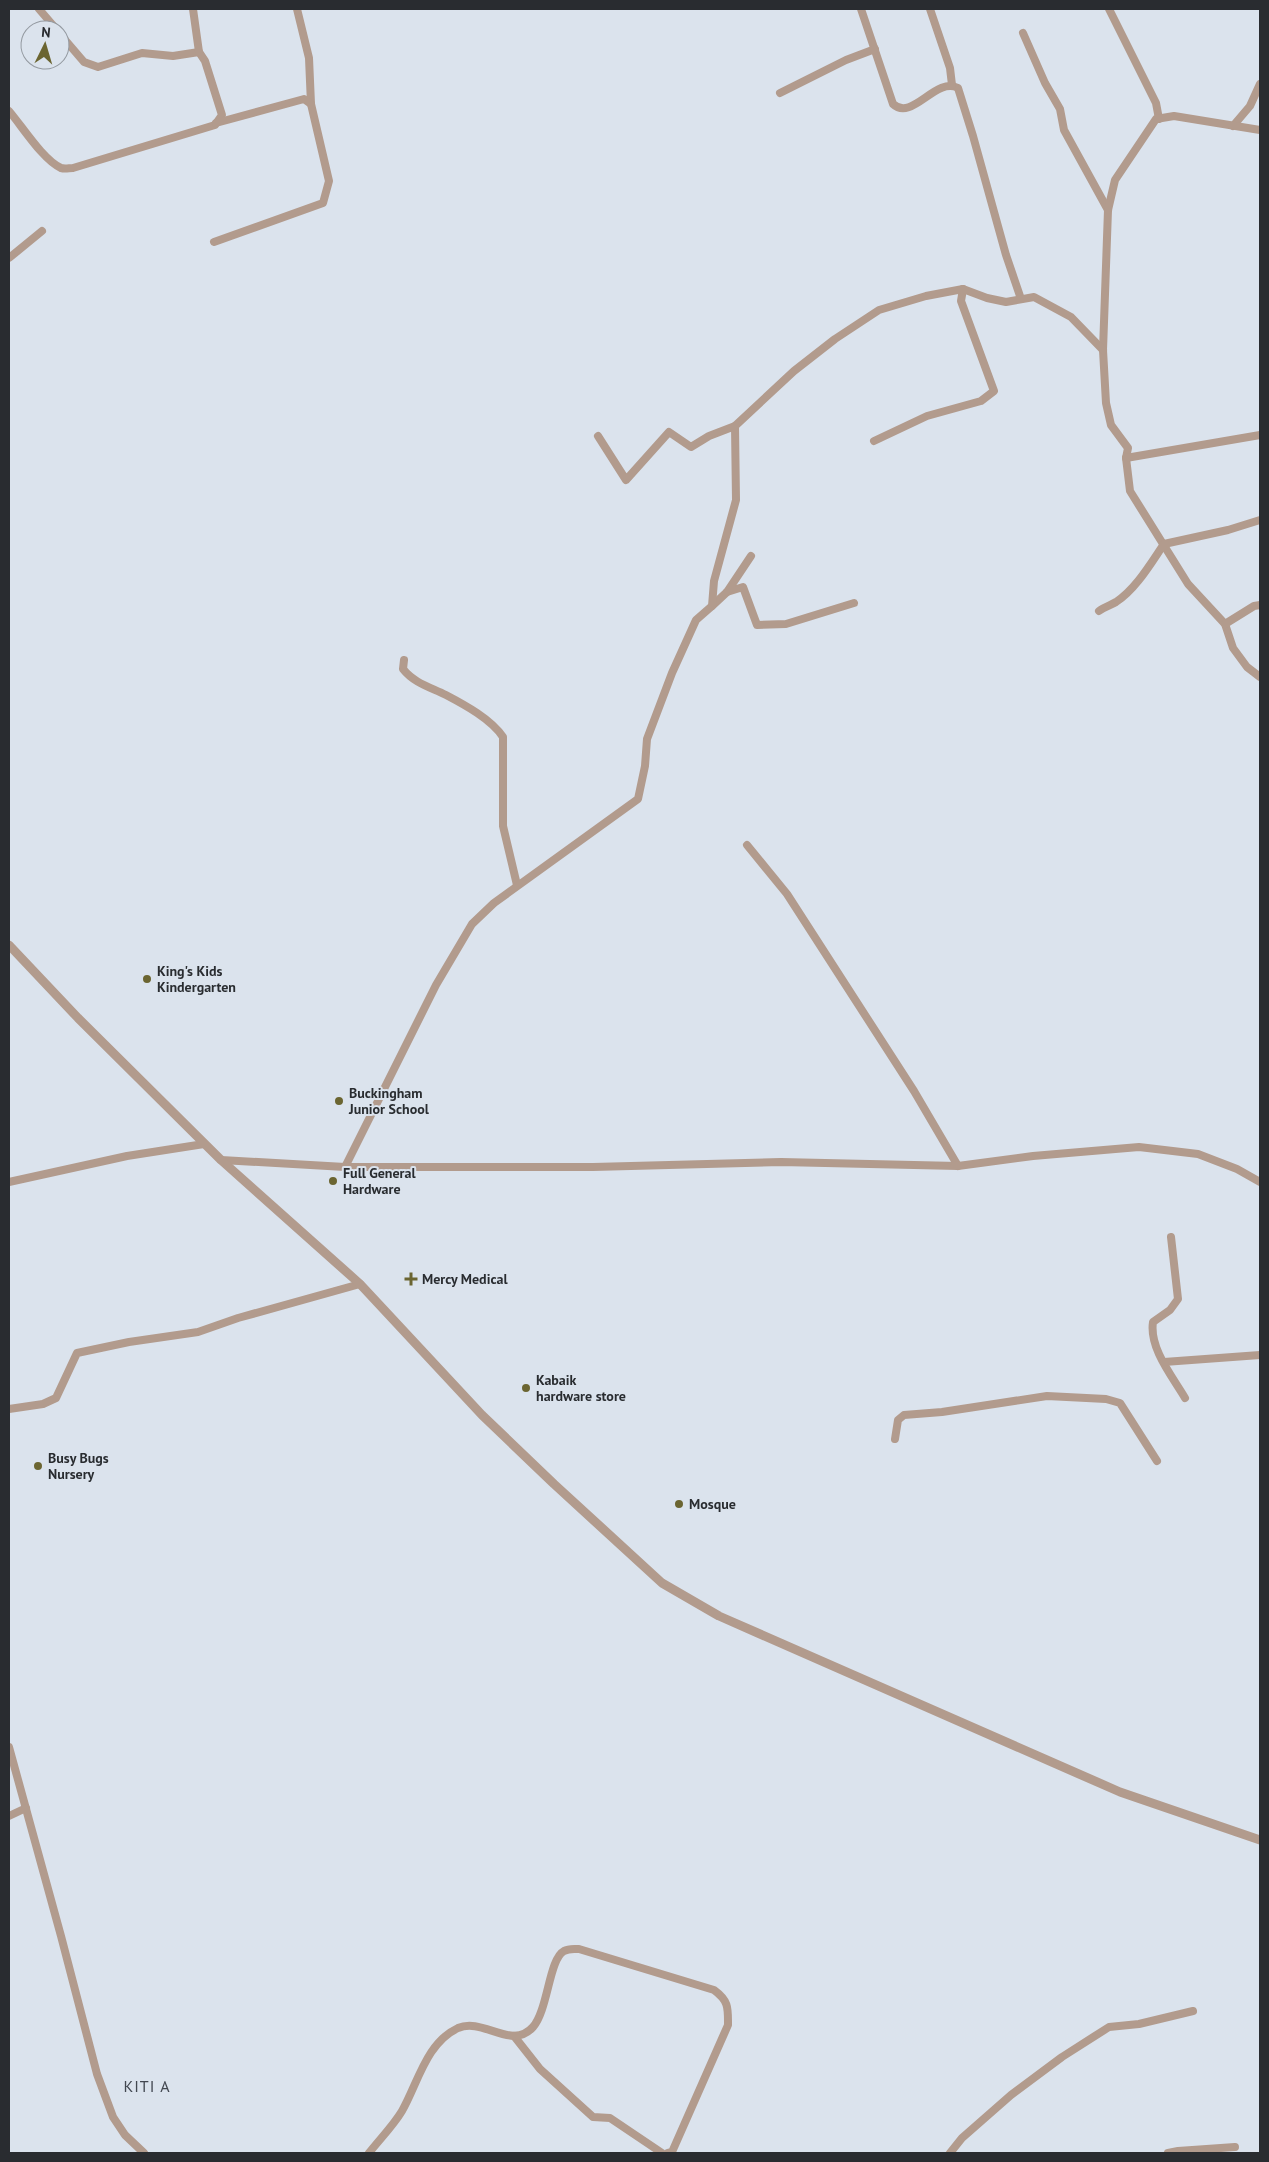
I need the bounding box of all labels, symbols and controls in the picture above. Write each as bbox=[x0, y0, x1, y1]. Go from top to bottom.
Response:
north arrow bbox=[20, 20, 70, 70]
text: N bbox=[41, 23, 52, 41]
place label: King's Kids Kindergarten bbox=[157, 962, 236, 996]
marker: King's Kids Kindergarten bbox=[141, 973, 153, 985]
place label: Buckingham Junior School bbox=[348, 1084, 430, 1118]
marker: Buckingham Junior School bbox=[333, 1095, 345, 1107]
place label: Full General Hardware bbox=[343, 1164, 416, 1198]
marker: Full General Hardware bbox=[327, 1175, 339, 1187]
place label: Mercy Medical bbox=[422, 1270, 508, 1288]
marker: Mercy Medical bbox=[404, 1272, 418, 1286]
place label: Kabaik hardware store bbox=[536, 1371, 626, 1405]
marker: Kabaik hardware store bbox=[520, 1382, 532, 1394]
place label: Busy Bugs Nursery bbox=[48, 1449, 109, 1483]
marker: Busy Bugs Nursery bbox=[32, 1460, 44, 1472]
place label: Mosque bbox=[689, 1495, 736, 1513]
marker: Mosque bbox=[673, 1498, 685, 1510]
district label: KITI A bbox=[123, 2076, 171, 2096]

